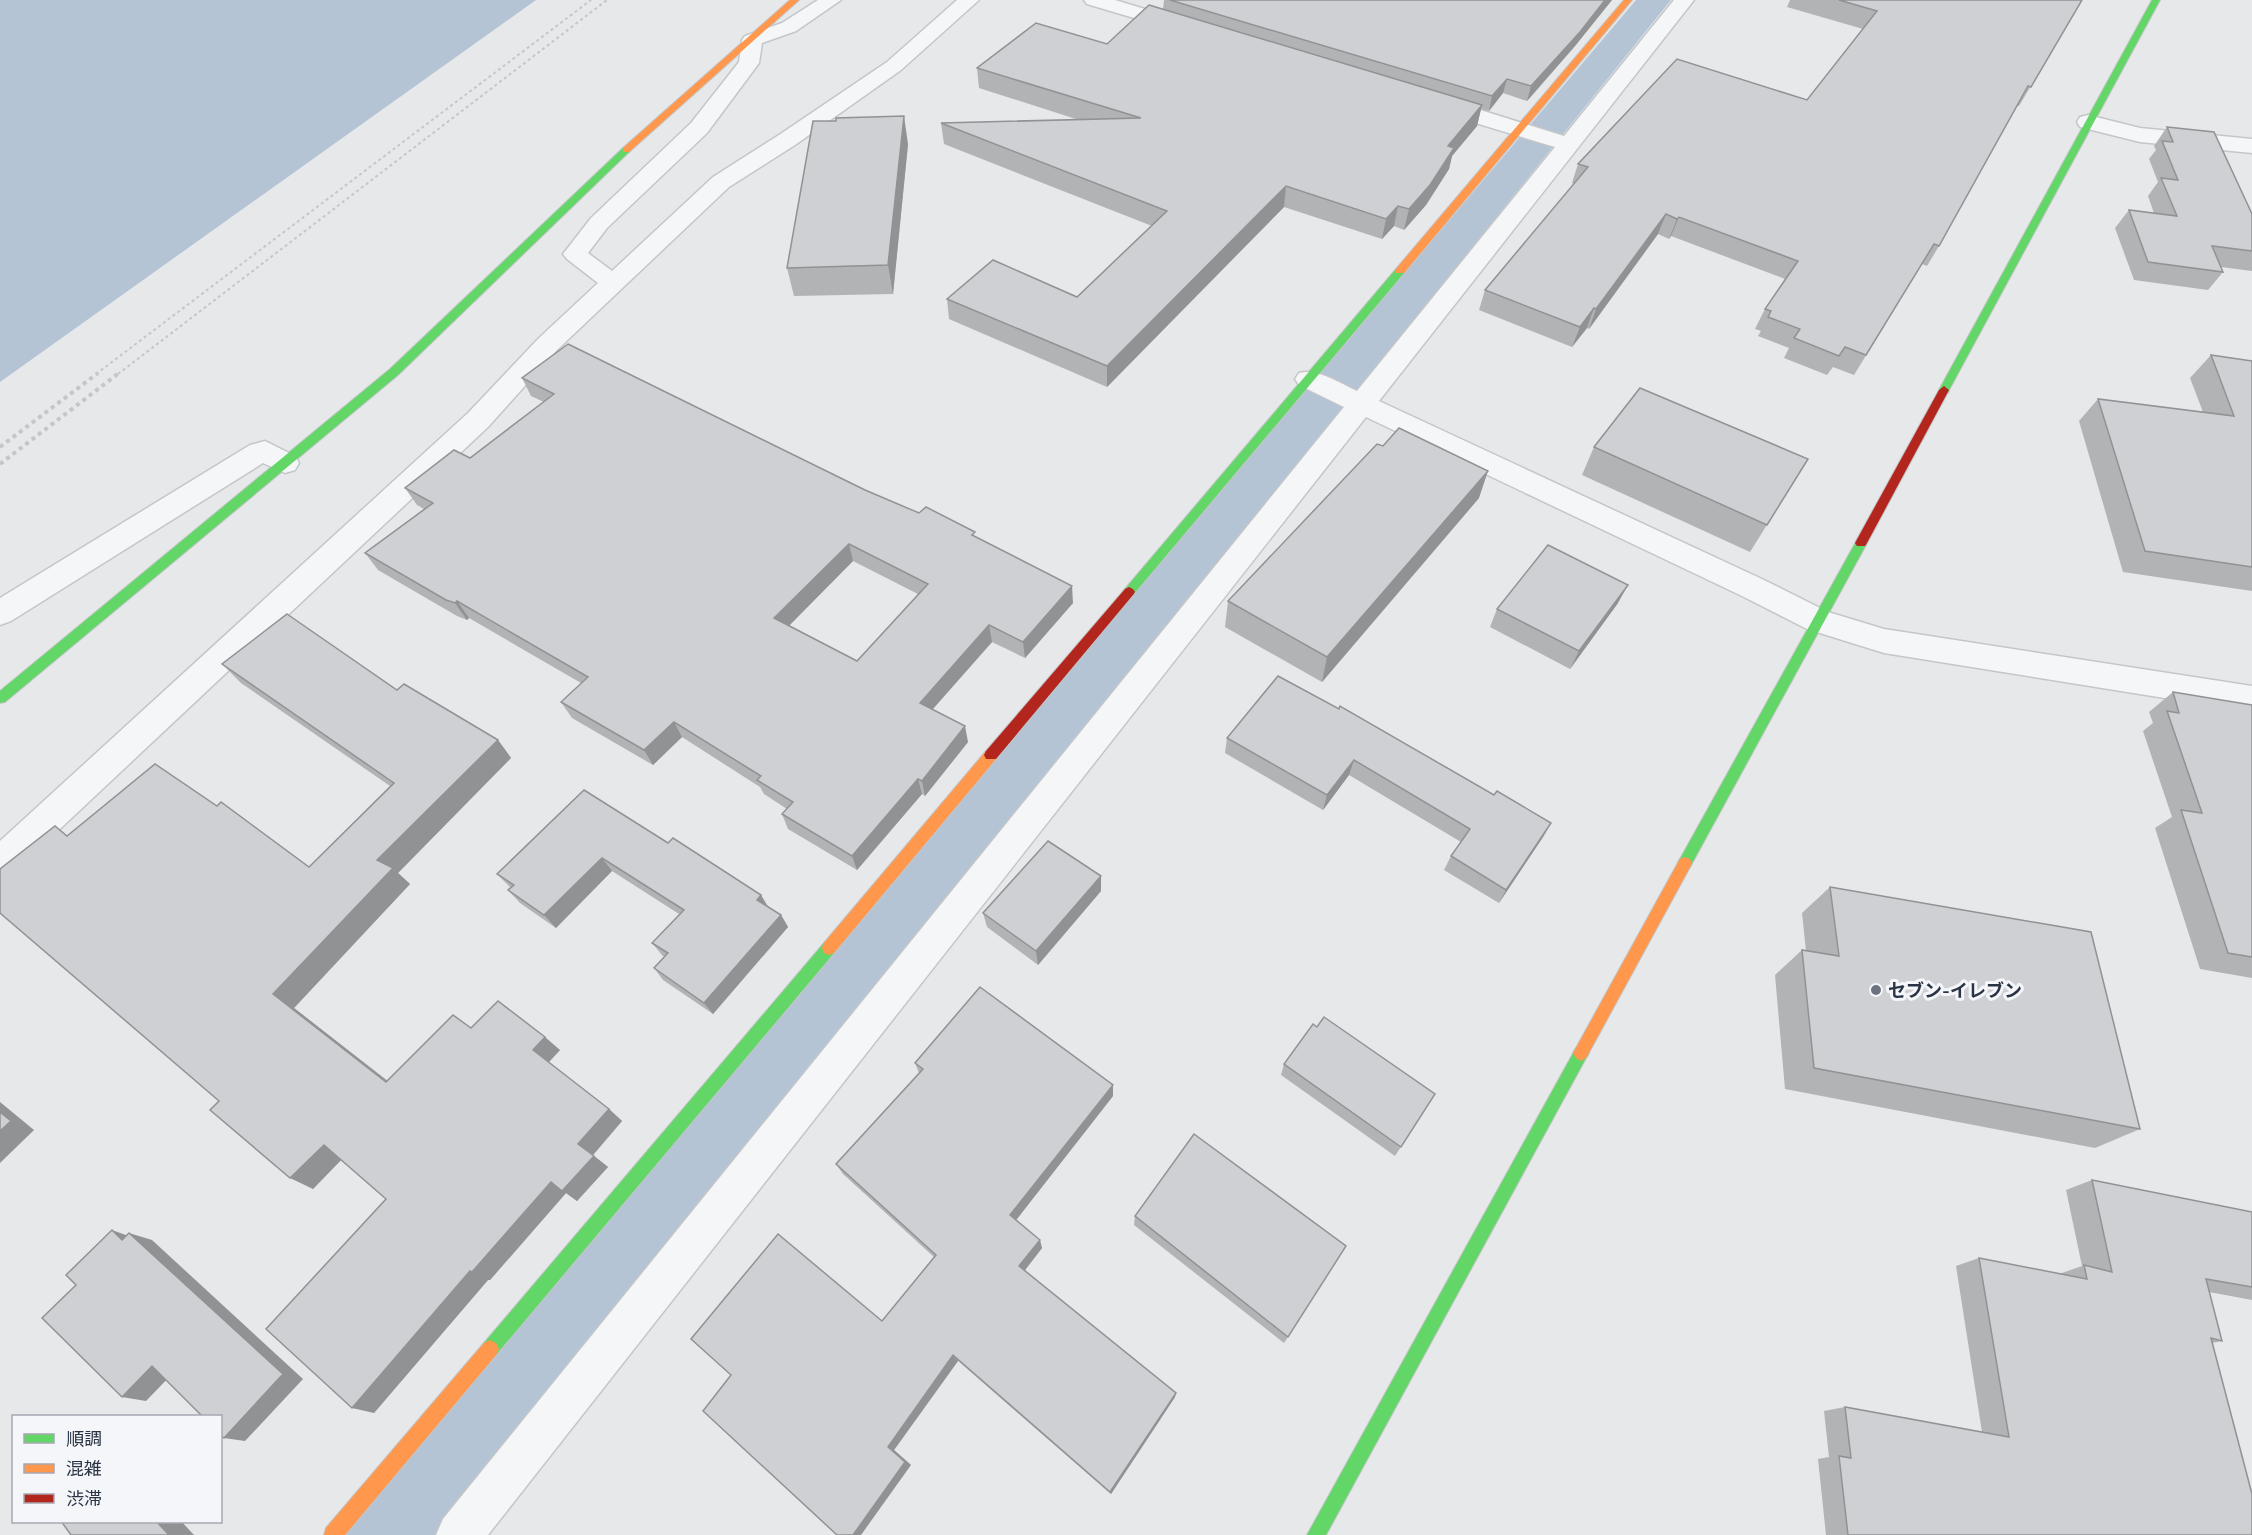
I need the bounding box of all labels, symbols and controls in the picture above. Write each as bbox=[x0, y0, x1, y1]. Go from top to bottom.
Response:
place label: セブン-イレブン bbox=[1888, 979, 2022, 1002]
marker: セブン-イレブン bbox=[1869, 983, 1883, 997]
legend bbox=[12, 1415, 222, 1523]
text: 順調 bbox=[66, 1427, 102, 1450]
text: 混雑 bbox=[66, 1457, 102, 1480]
text: 渋滞 bbox=[66, 1487, 102, 1510]

